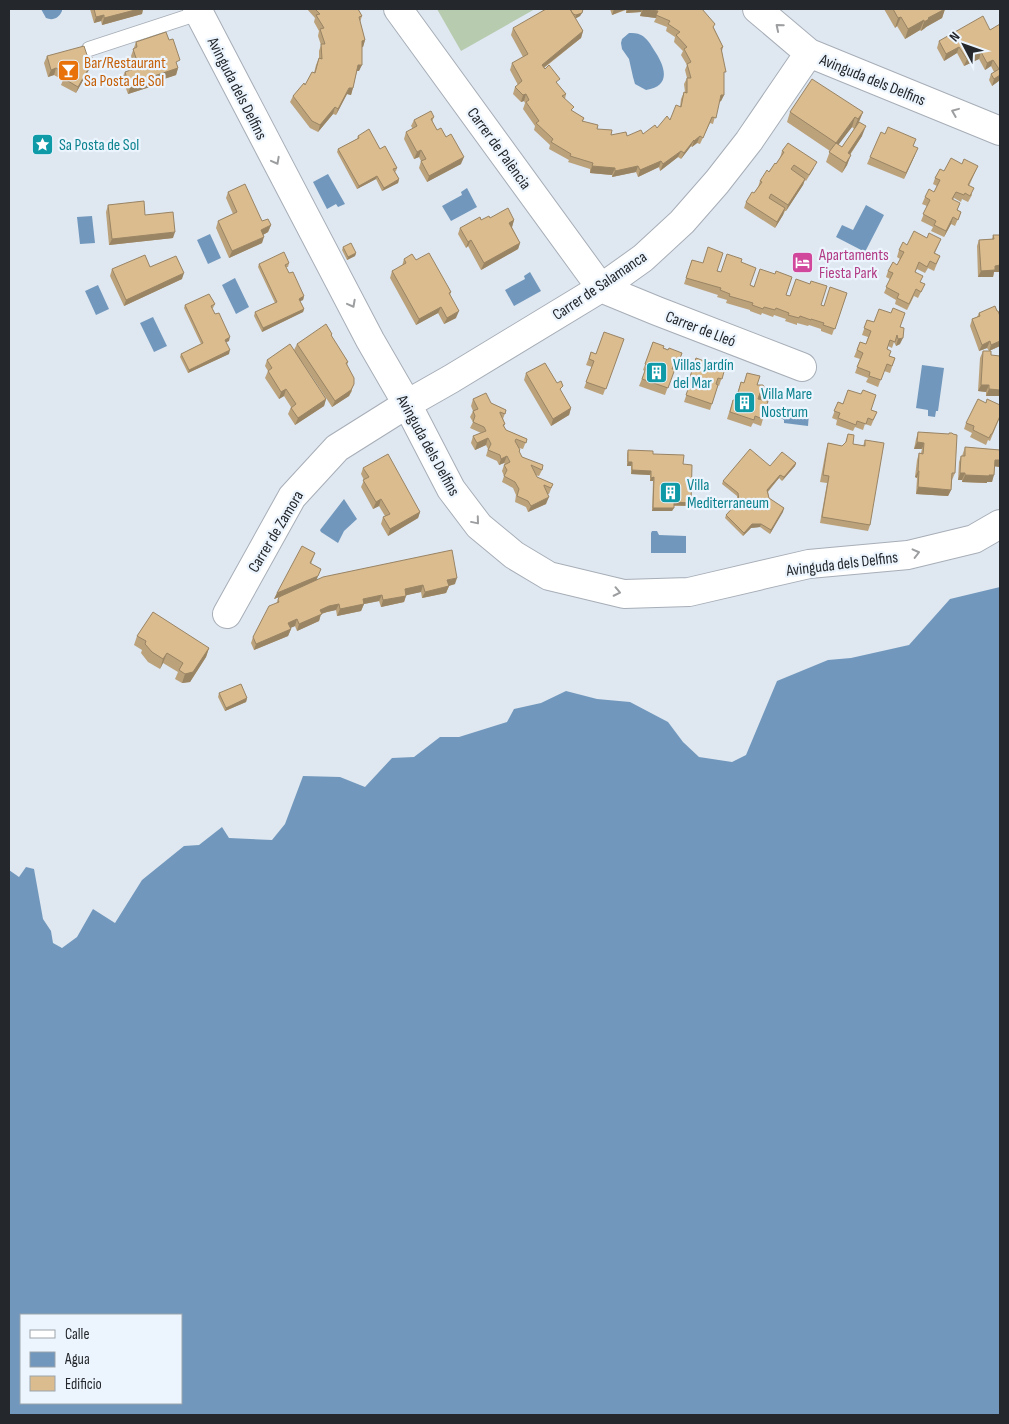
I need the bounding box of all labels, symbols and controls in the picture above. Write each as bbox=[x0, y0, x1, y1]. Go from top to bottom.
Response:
north arrow bbox=[939, 20, 989, 70]
one-way arrow bbox=[775, 24, 784, 33]
text: N bbox=[946, 28, 963, 45]
street label: Avinguda dels Delfins bbox=[202, 33, 271, 143]
street label: Avinguda dels Delfins bbox=[816, 50, 928, 110]
place label: Bar/Restaurant Sa Posta de Sol bbox=[84, 54, 166, 91]
bar icon: Bar/Restaurant Sa Posta de Sol bbox=[56, 59, 80, 83]
street label: Carrer de Palència bbox=[463, 104, 535, 193]
one-way arrow bbox=[951, 108, 960, 119]
place icon: Sa Posta de Sol bbox=[31, 132, 55, 156]
place label: Sa Posta de Sol bbox=[59, 136, 139, 155]
one-way arrow bbox=[270, 156, 280, 165]
place label: Apartaments Fiesta Park bbox=[818, 246, 889, 283]
street label: Carrer de Salamanca bbox=[549, 248, 651, 325]
hotel icon: Apartaments Fiesta Park bbox=[791, 251, 815, 275]
one-way arrow bbox=[345, 299, 355, 308]
street label: Carrer de Lleó bbox=[663, 307, 738, 351]
place label: Villas Jardín del Mar bbox=[673, 356, 734, 393]
building icon: Villas Jardín del Mar bbox=[645, 361, 669, 385]
place label: Villa Mare Nostrum bbox=[761, 385, 812, 422]
building icon: Villa Mare Nostrum bbox=[733, 390, 757, 414]
street label: Avinguda dels Delfins bbox=[392, 391, 463, 500]
place label: Villa Mediterraneum bbox=[687, 476, 769, 513]
building icon: Villa Mediterraneum bbox=[659, 481, 683, 505]
street label: Carrer de Zamora bbox=[244, 488, 308, 576]
one-way arrow bbox=[470, 515, 478, 524]
street label: Avinguda dels Delfins bbox=[784, 548, 899, 581]
one-way arrow bbox=[911, 548, 920, 559]
one-way arrow bbox=[613, 586, 622, 597]
legend bbox=[20, 1314, 182, 1404]
text: Calle bbox=[65, 1325, 89, 1344]
text: Agua bbox=[64, 1350, 90, 1369]
text: Edificio bbox=[65, 1375, 102, 1394]

